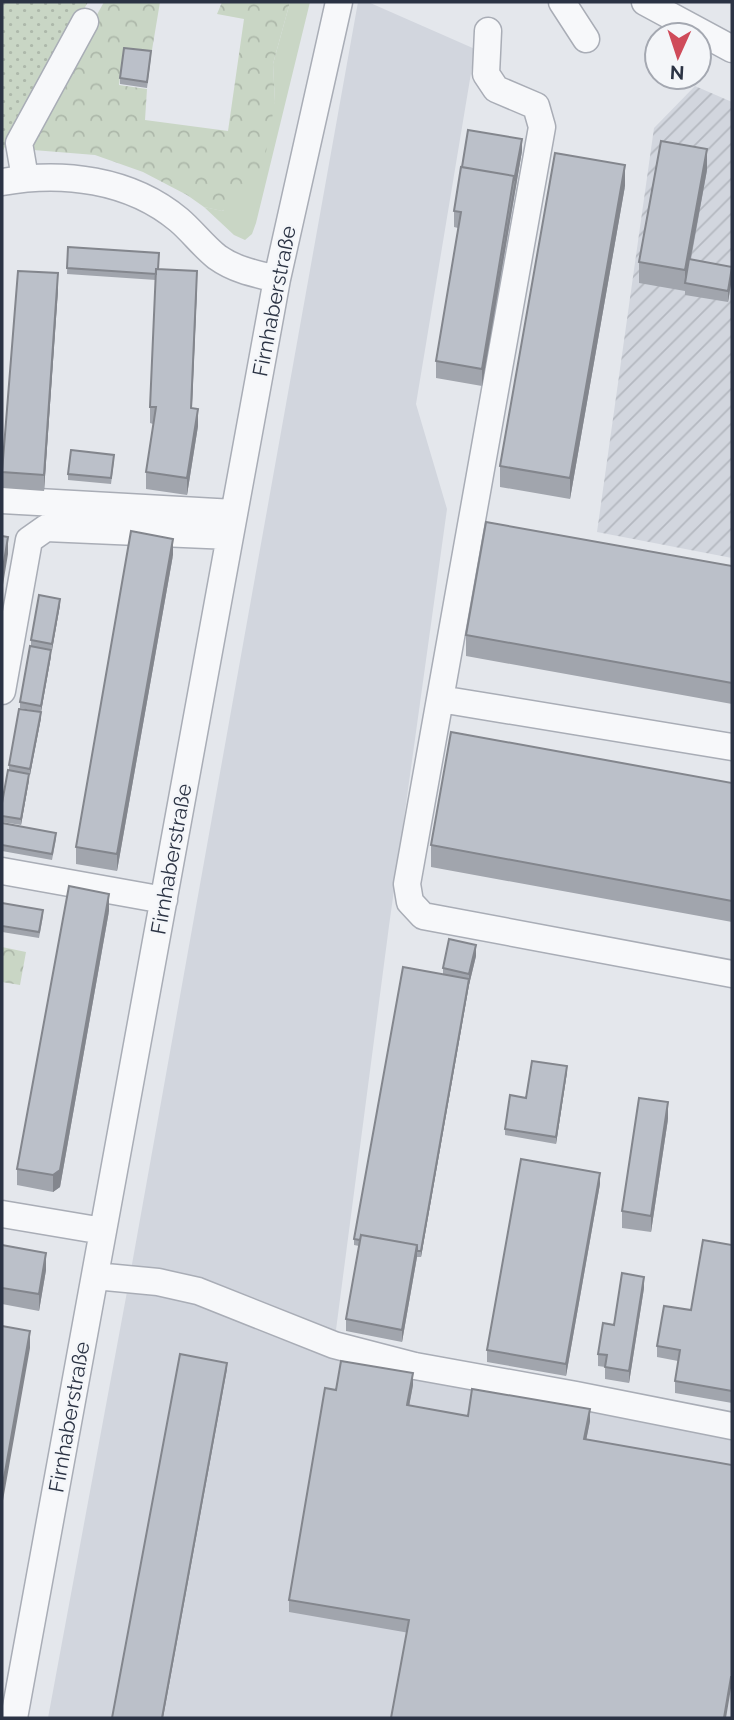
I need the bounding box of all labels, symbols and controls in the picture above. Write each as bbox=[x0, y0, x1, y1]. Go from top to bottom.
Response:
north arrow bbox=[643, 21, 713, 91]
text: N bbox=[669, 62, 685, 84]
street label: Firnhaberstraße bbox=[247, 224, 301, 378]
street label: Firnhaberstraße bbox=[145, 782, 197, 936]
street label: Firnhaberstraße bbox=[43, 1340, 95, 1494]

